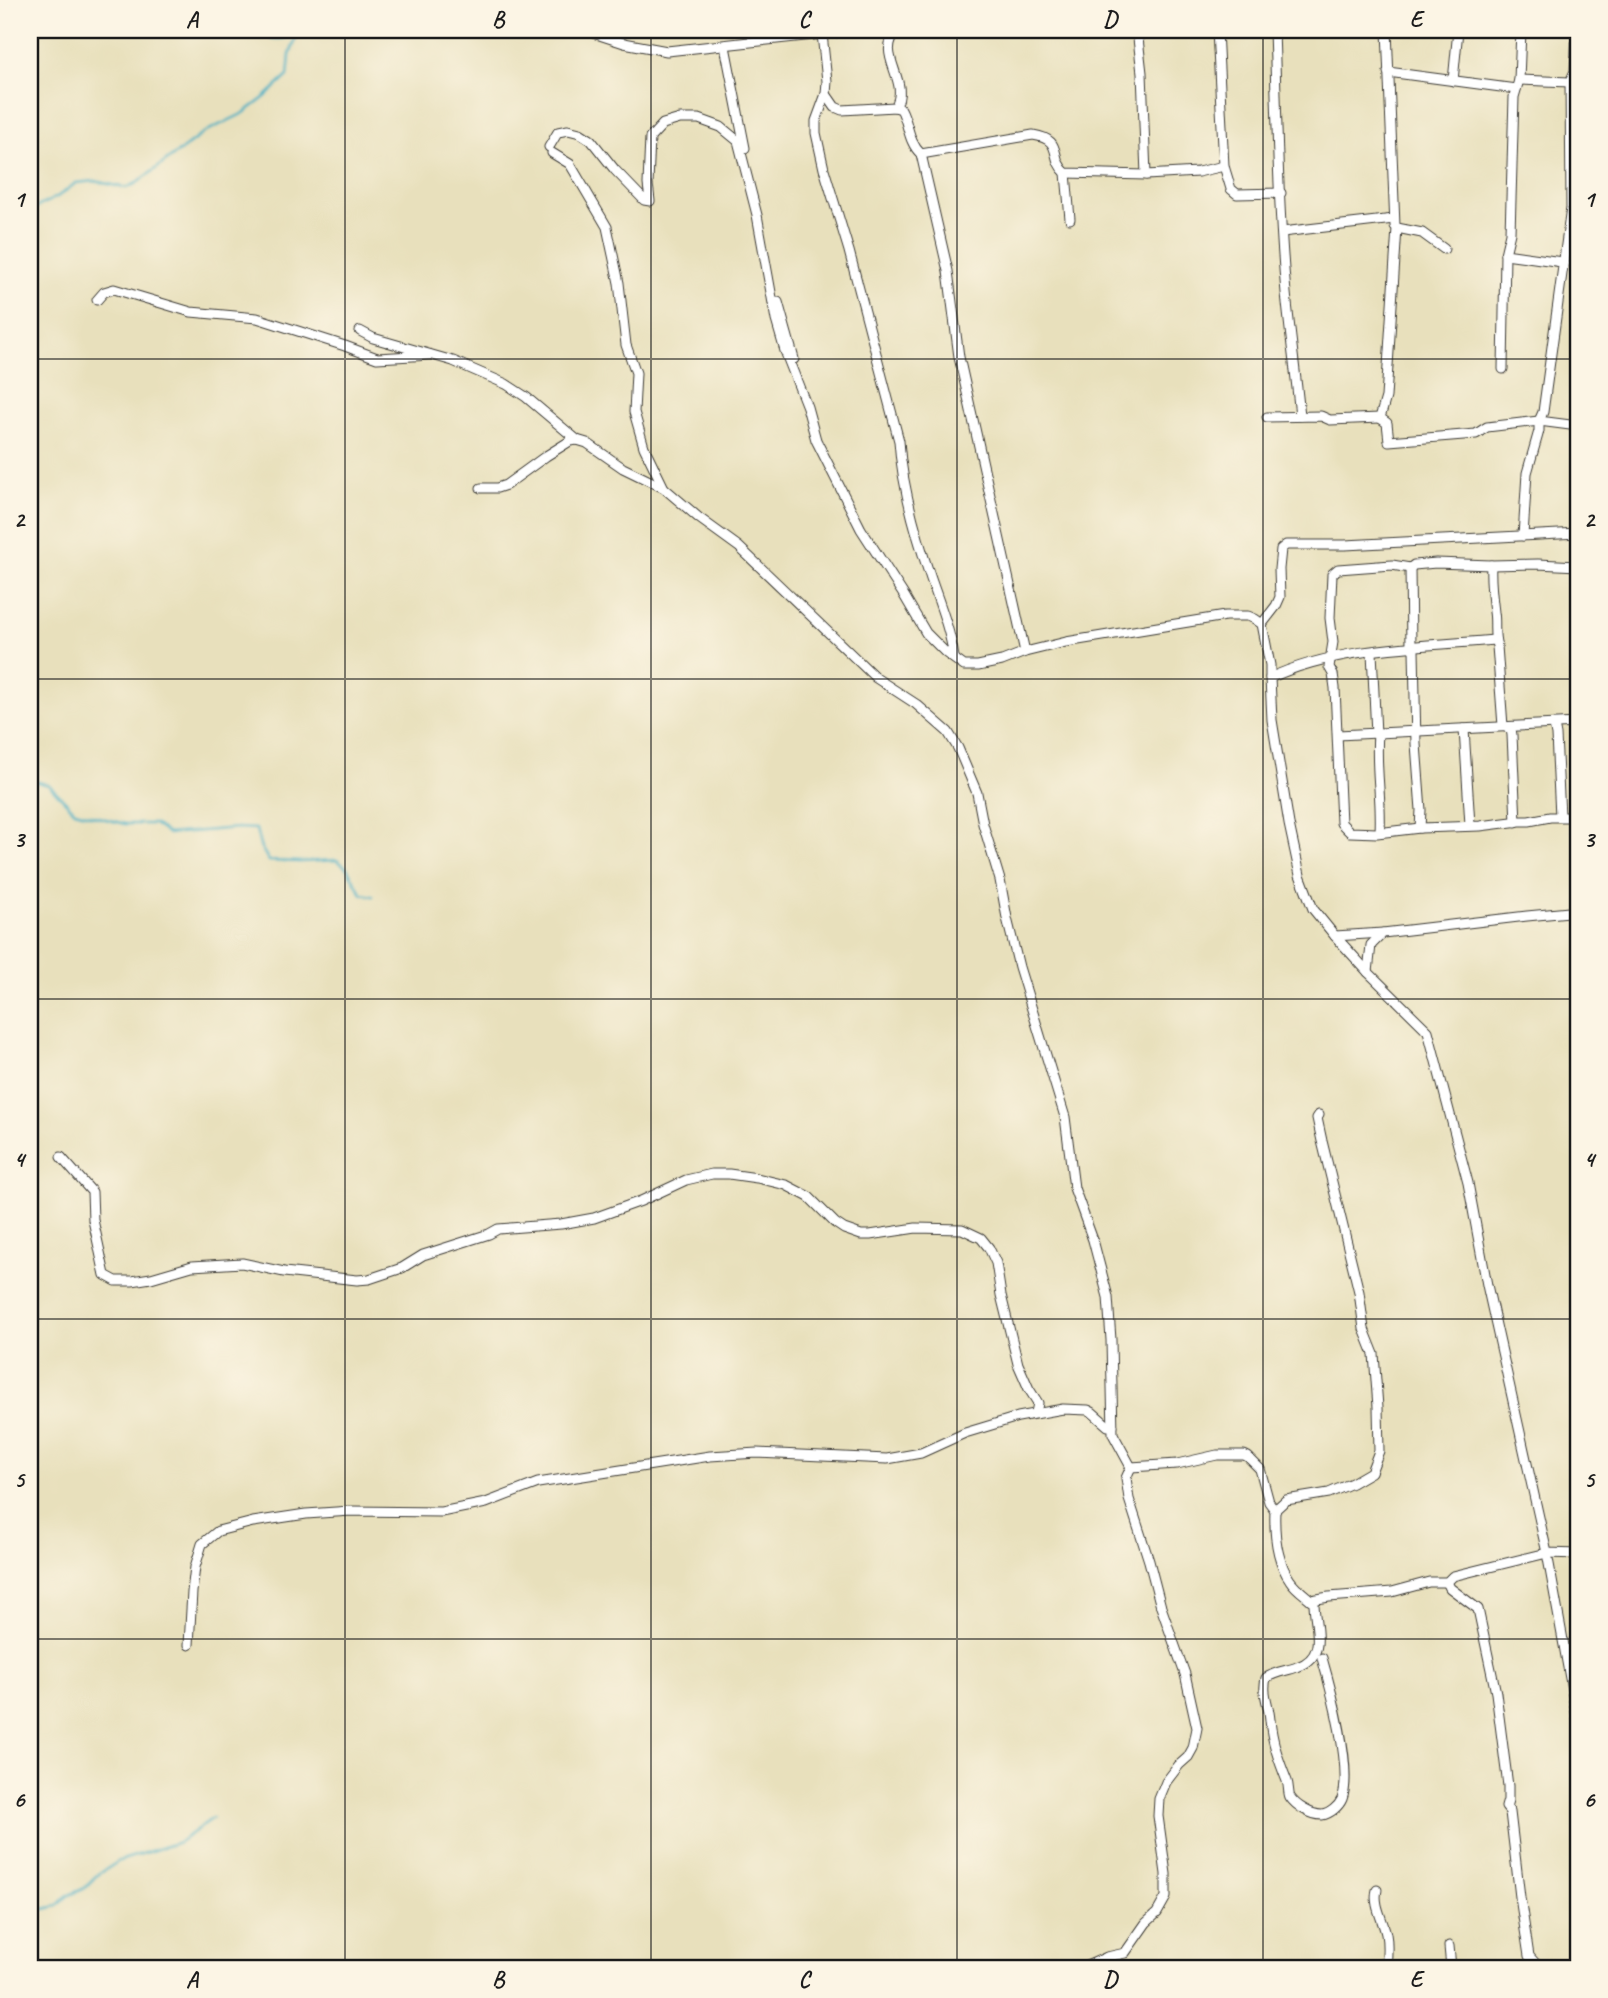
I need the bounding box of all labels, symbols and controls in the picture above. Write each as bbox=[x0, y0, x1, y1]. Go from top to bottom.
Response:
text: A bbox=[186, 5, 200, 34]
text: B bbox=[492, 5, 506, 34]
text: C bbox=[799, 5, 813, 34]
text: D bbox=[1103, 5, 1119, 34]
text: E bbox=[1410, 5, 1426, 34]
text: 1 bbox=[14, 185, 27, 214]
text: 1 bbox=[1584, 185, 1597, 214]
text: 2 bbox=[14, 505, 27, 534]
text: 2 bbox=[1584, 505, 1597, 534]
text: 3 bbox=[14, 825, 27, 854]
text: 3 bbox=[1584, 825, 1597, 854]
text: 4 bbox=[14, 1145, 27, 1174]
text: 4 bbox=[1584, 1145, 1597, 1174]
text: 5 bbox=[14, 1465, 26, 1494]
text: 5 bbox=[1584, 1465, 1596, 1494]
text: 6 bbox=[14, 1785, 27, 1814]
text: 6 bbox=[1584, 1785, 1597, 1814]
text: A bbox=[186, 1965, 200, 1994]
text: B bbox=[492, 1965, 506, 1994]
text: C bbox=[799, 1965, 813, 1994]
text: D bbox=[1103, 1965, 1119, 1994]
text: E bbox=[1410, 1965, 1426, 1994]

